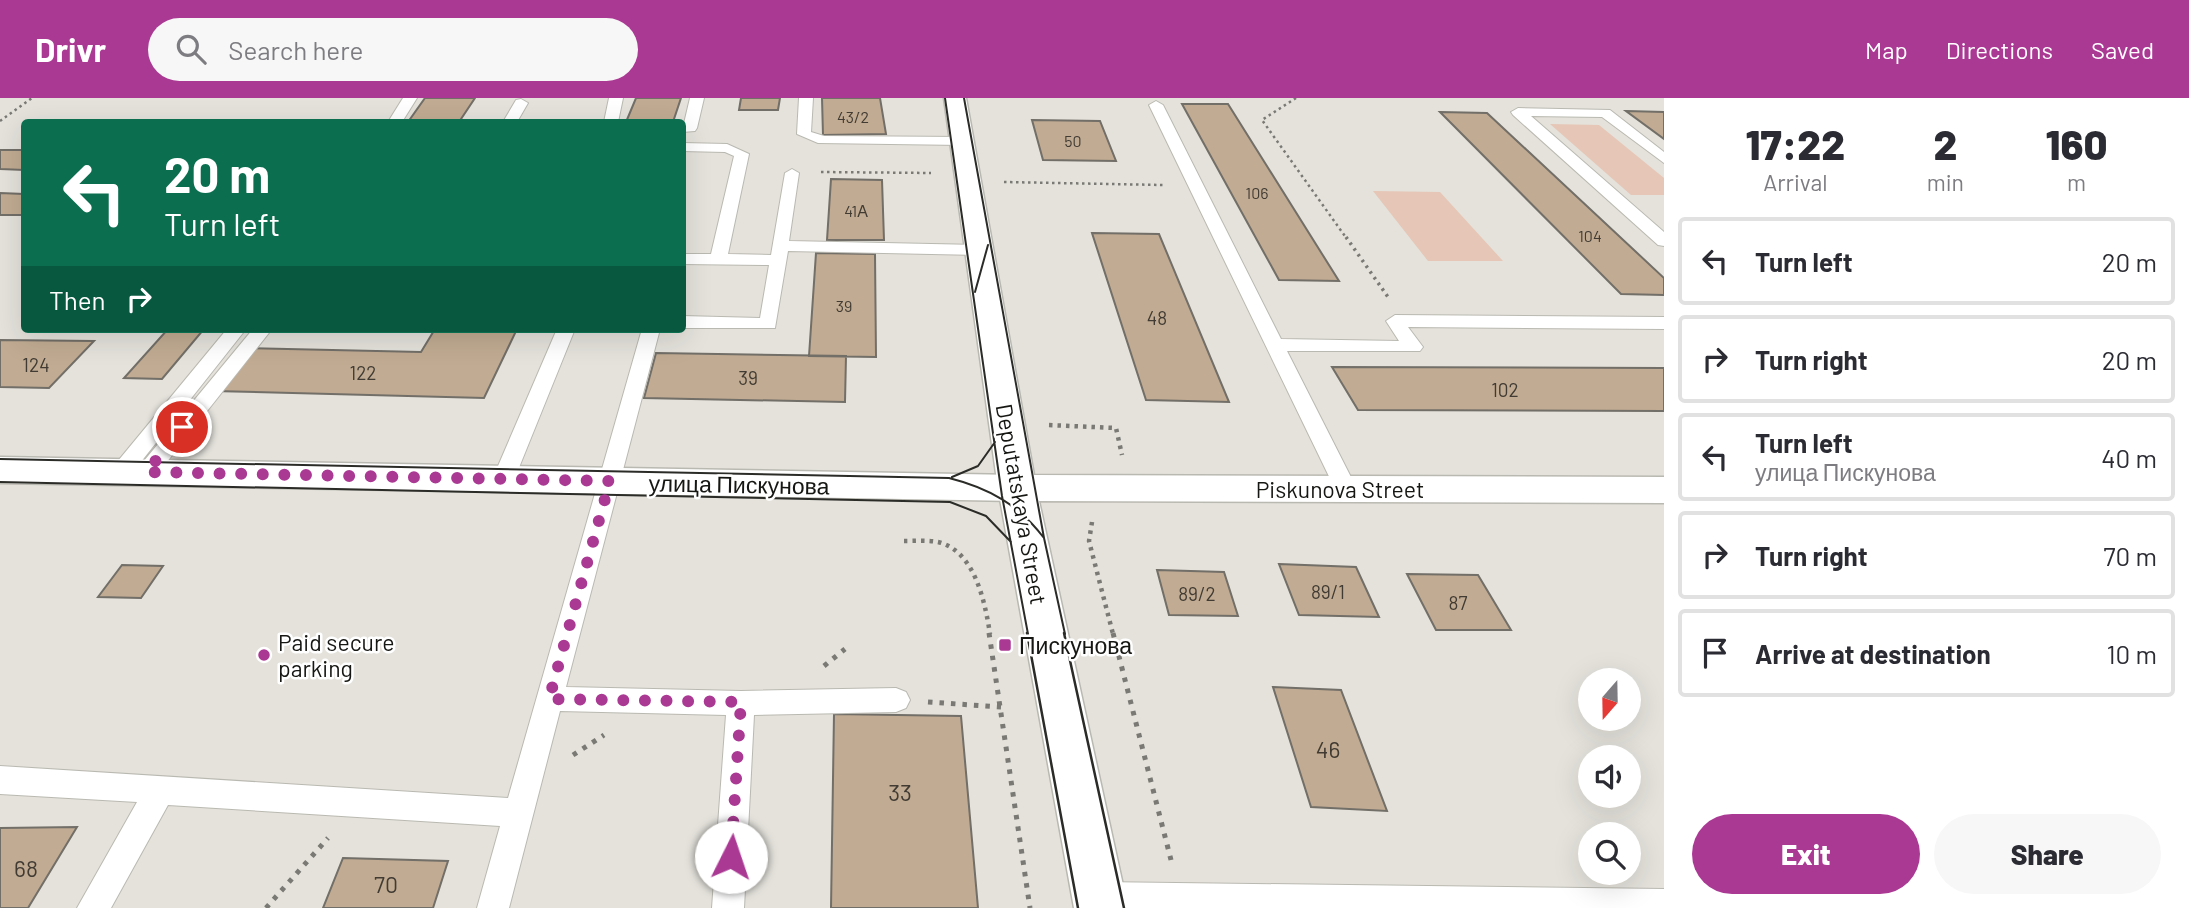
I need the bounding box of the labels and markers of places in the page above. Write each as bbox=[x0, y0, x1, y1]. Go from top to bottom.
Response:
pin bbox=[152, 397, 212, 457]
place label: Paid secure parking bbox=[278, 628, 394, 682]
place label: Пискунова bbox=[1019, 631, 1132, 659]
marker: Пискунова bbox=[997, 637, 1013, 653]
marker: Paid secure parking bbox=[256, 647, 272, 663]

